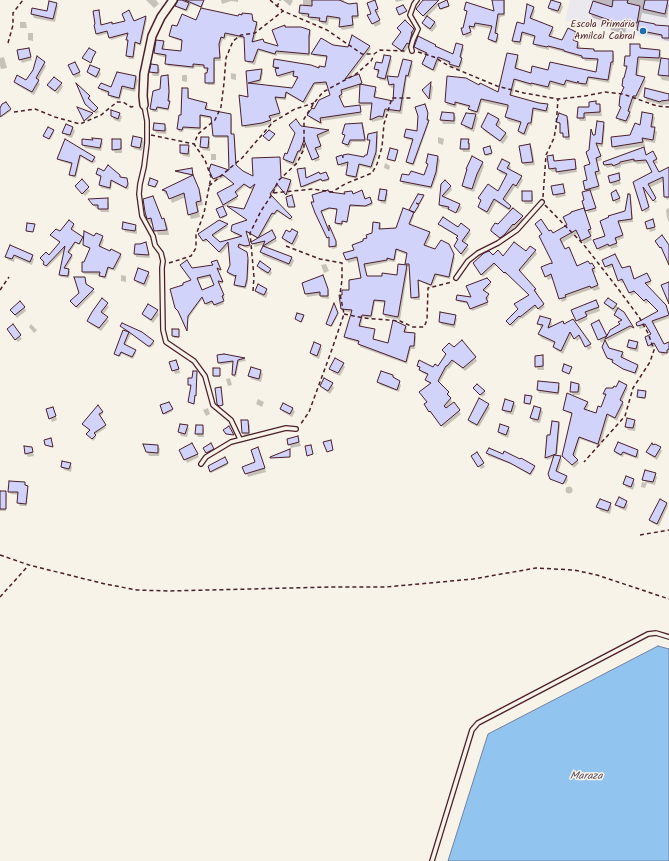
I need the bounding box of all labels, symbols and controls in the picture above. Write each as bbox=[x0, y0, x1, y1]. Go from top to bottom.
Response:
place label: Escola Primária Amilcal Cabral bbox=[571, 19, 635, 42]
marker: Escola Primária Amilcal Cabral bbox=[638, 26, 648, 36]
water label: Maraza bbox=[570, 770, 602, 784]

